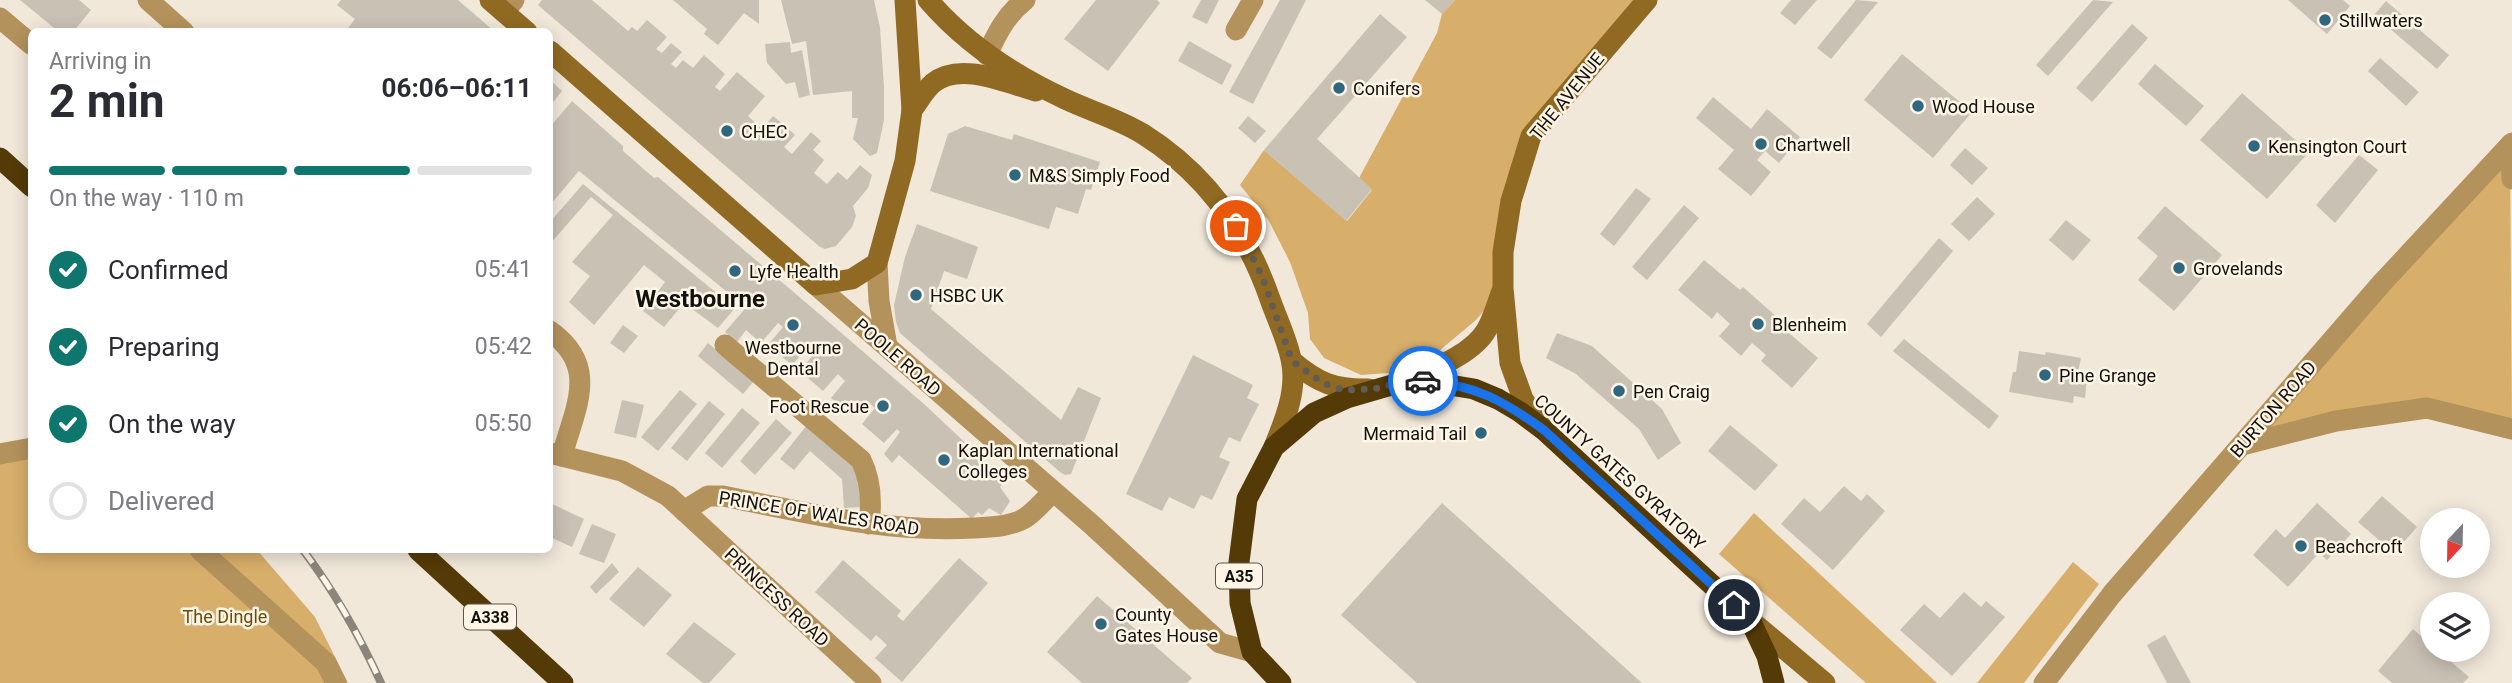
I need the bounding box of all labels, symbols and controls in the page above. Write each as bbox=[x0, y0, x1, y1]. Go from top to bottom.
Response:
place label: Stillwaters bbox=[2339, 10, 2423, 31]
marker: Stillwaters bbox=[2317, 12, 2333, 28]
text: Arriving in bbox=[49, 48, 152, 75]
street label: THE AVENUE bbox=[1526, 48, 1608, 144]
text: 06:06–06:11 bbox=[382, 73, 532, 103]
text: 2 min bbox=[49, 74, 165, 128]
place label: Conifers bbox=[1353, 78, 1420, 99]
marker: Conifers bbox=[1331, 80, 1347, 96]
place label: Wood House bbox=[1932, 96, 2035, 117]
marker: Wood House bbox=[1910, 98, 1926, 114]
place label: CHEC bbox=[741, 121, 788, 142]
marker: CHEC bbox=[719, 123, 735, 139]
place label: Chartwell bbox=[1775, 134, 1851, 155]
marker: Chartwell bbox=[1753, 136, 1769, 152]
place label: Kensington Court bbox=[2268, 136, 2407, 157]
marker: Kensington Court bbox=[2246, 138, 2262, 154]
place label: M&S Simply Food bbox=[1029, 165, 1170, 186]
marker: M&S Simply Food bbox=[1007, 167, 1023, 183]
text: On the way · 110 m bbox=[49, 185, 244, 212]
pin bbox=[1206, 196, 1266, 256]
icon: bag bbox=[1217, 207, 1255, 245]
icon: check bbox=[49, 251, 87, 289]
text: Confirmed bbox=[108, 255, 229, 285]
text: 05:41 bbox=[475, 256, 532, 283]
place label: Grovelands bbox=[2193, 258, 2283, 279]
marker: Grovelands bbox=[2171, 260, 2187, 276]
place label: Lyfe Health bbox=[749, 261, 839, 282]
marker: Lyfe Health bbox=[727, 263, 743, 279]
district label: Westbourne bbox=[635, 285, 765, 313]
place label: HSBC UK bbox=[930, 285, 1005, 306]
marker: HSBC UK bbox=[908, 287, 924, 303]
street label: POOLE ROAD bbox=[851, 314, 945, 400]
place label: Blenheim bbox=[1772, 314, 1847, 335]
marker: Blenheim bbox=[1750, 316, 1766, 332]
marker: Westbourne Dental bbox=[785, 317, 801, 333]
icon: check bbox=[49, 328, 87, 366]
text: Preparing bbox=[108, 332, 220, 362]
text: 05:42 bbox=[475, 333, 532, 360]
place label: Westbourne Dental bbox=[745, 337, 841, 379]
courier bbox=[1388, 346, 1458, 416]
street label: BURTON ROAD bbox=[2226, 357, 2320, 461]
icon: car bbox=[1404, 362, 1442, 400]
place label: Pine Grange bbox=[2059, 365, 2156, 386]
marker: Pine Grange bbox=[2037, 367, 2053, 383]
place label: Pen Craig bbox=[1633, 381, 1710, 402]
marker: Pen Craig bbox=[1611, 383, 1627, 399]
street label: COUNTY GATES GYRATORY bbox=[1530, 390, 1710, 554]
place label: Foot Rescue bbox=[770, 396, 869, 417]
marker: Foot Rescue bbox=[875, 398, 891, 414]
icon: check bbox=[49, 405, 87, 443]
text: On the way bbox=[108, 409, 236, 439]
text: 05:50 bbox=[475, 410, 532, 437]
place label: Mermaid Tail bbox=[1363, 423, 1467, 444]
marker: Mermaid Tail bbox=[1473, 425, 1489, 441]
place label: Kaplan International Colleges bbox=[958, 440, 1119, 482]
marker: Kaplan International Colleges bbox=[936, 452, 952, 468]
text: Delivered bbox=[108, 486, 215, 516]
street label: PRINCE OF WALES ROAD bbox=[717, 487, 921, 539]
north arrow bbox=[2420, 508, 2490, 578]
map controls bbox=[2420, 508, 2490, 662]
place label: Beachcroft bbox=[2315, 536, 2403, 557]
marker: Beachcroft bbox=[2293, 538, 2309, 554]
street label: PRINCESS ROAD bbox=[721, 543, 833, 651]
road number: A35 bbox=[1216, 564, 1262, 589]
pin bbox=[1704, 575, 1764, 635]
icon: home bbox=[1715, 586, 1753, 624]
button: layers bbox=[2420, 592, 2490, 662]
road number: A338 bbox=[464, 604, 516, 630]
place label: County Gates House bbox=[1115, 604, 1218, 646]
park label: The Dingle bbox=[183, 606, 267, 627]
marker: County Gates House bbox=[1093, 616, 1109, 632]

